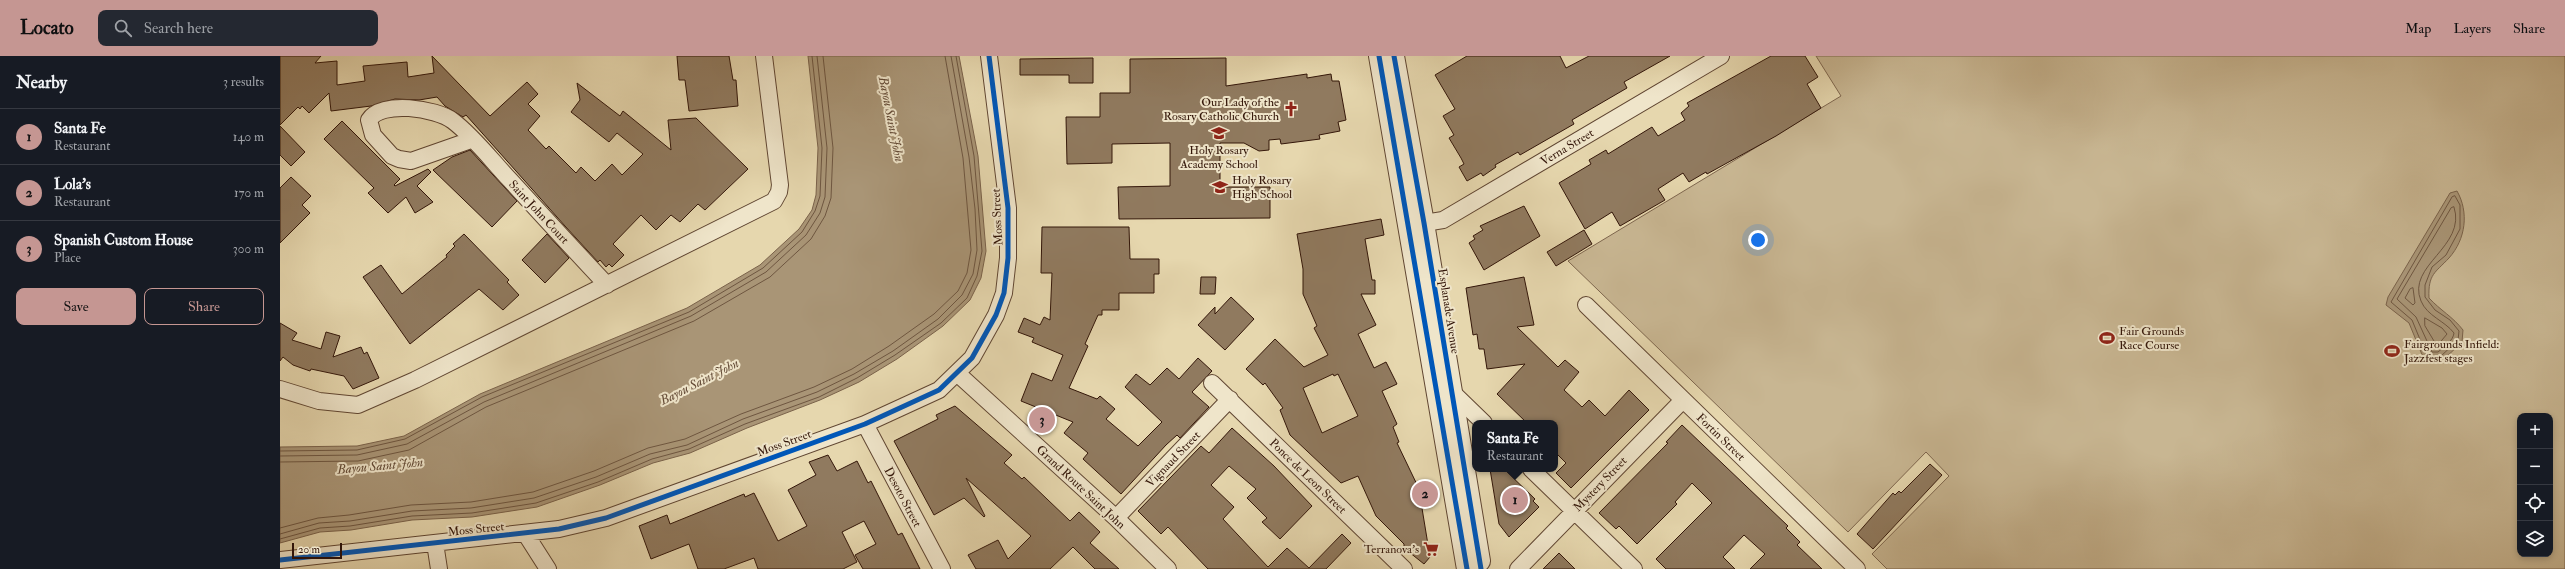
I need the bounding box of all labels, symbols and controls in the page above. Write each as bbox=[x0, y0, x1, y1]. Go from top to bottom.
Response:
search box bbox=[98, 10, 378, 46]
text: Locato bbox=[20, 16, 74, 40]
icon: search bbox=[112, 17, 134, 39]
text: Search here bbox=[144, 19, 213, 38]
text: Map bbox=[2405, 20, 2431, 37]
text: Layers bbox=[2453, 20, 2491, 37]
text: Share bbox=[2513, 20, 2545, 37]
text: Nearby bbox=[16, 72, 67, 93]
text: 3 results bbox=[223, 74, 264, 90]
water label: Bayou Saint John bbox=[875, 74, 907, 163]
place label: Our Lady of the Rosary Catholic Church bbox=[1164, 95, 1280, 124]
church icon: Our Lady of the Rosary Catholic Church bbox=[1282, 100, 1300, 118]
text: Santa Fe bbox=[54, 119, 106, 138]
school or university icon: Holy Rosary Academy School bbox=[1210, 124, 1228, 142]
street label: Verna Street bbox=[1538, 126, 1597, 169]
text: 1 bbox=[27, 129, 31, 145]
text: 140 m bbox=[233, 129, 264, 145]
text: Restaurant bbox=[54, 138, 110, 154]
place label: Holy Rosary Academy School bbox=[1179, 143, 1258, 172]
place label: Holy Rosary High School bbox=[1232, 173, 1292, 202]
text: Lola's bbox=[54, 175, 91, 194]
street label: Saint John Court bbox=[505, 177, 572, 247]
school or university icon: Holy Rosary High School bbox=[1211, 178, 1229, 196]
text: 2 bbox=[26, 185, 32, 201]
text: 170 m bbox=[234, 185, 264, 201]
street label: Moss Street bbox=[989, 188, 1006, 246]
text: Restaurant bbox=[54, 194, 110, 210]
your location bbox=[1748, 230, 1768, 250]
text: Spanish Custom House bbox=[54, 231, 193, 250]
text: 3 bbox=[27, 241, 32, 257]
text: 300 m bbox=[233, 241, 264, 257]
text: Place bbox=[54, 250, 81, 266]
street label: Esplanade Avenue bbox=[1434, 267, 1463, 355]
button: Save bbox=[16, 288, 136, 325]
button: Share bbox=[144, 288, 264, 325]
place label: Fair Grounds Race Course bbox=[2119, 324, 2184, 353]
sports icon: Fair Grounds Race Course bbox=[2098, 329, 2116, 347]
place label: Fairgrounds Infield: Jazzfest stages bbox=[2403, 337, 2499, 366]
sports icon: Fairgrounds Infield: Jazzfest stages bbox=[2383, 342, 2401, 360]
water label: Bayou Saint John bbox=[656, 355, 742, 409]
pin: 3 bbox=[1029, 405, 1055, 435]
street label: Fortin Street bbox=[1693, 410, 1748, 464]
map controls bbox=[2517, 413, 2553, 557]
button: + bbox=[2517, 413, 2553, 449]
popup bbox=[1472, 420, 1558, 472]
street label: Moss Street bbox=[755, 427, 814, 460]
street label: Vignaud Street bbox=[1143, 428, 1204, 491]
text: Santa Fe bbox=[1487, 429, 1538, 448]
street label: Ponce de Leon Street bbox=[1266, 436, 1349, 517]
street label: Grand Route Saint John bbox=[1033, 442, 1128, 532]
text: Restaurant bbox=[1487, 448, 1543, 464]
button: − bbox=[2517, 449, 2553, 485]
water label: Bayou Saint John bbox=[335, 454, 424, 478]
street label: Mystery Street bbox=[1570, 454, 1630, 515]
street label: Desoto Street bbox=[880, 465, 925, 530]
pin: 2 bbox=[1412, 479, 1438, 509]
pin: 1 bbox=[1502, 485, 1528, 515]
button: locate bbox=[2517, 485, 2553, 521]
street label: Moss Street bbox=[447, 519, 505, 540]
button: layers bbox=[2517, 521, 2553, 557]
supermarket icon: Terranova's bbox=[1422, 540, 1440, 558]
scale bar bbox=[292, 541, 342, 560]
place label: Terranova's bbox=[1364, 542, 1419, 557]
text: 20 m bbox=[298, 543, 320, 556]

